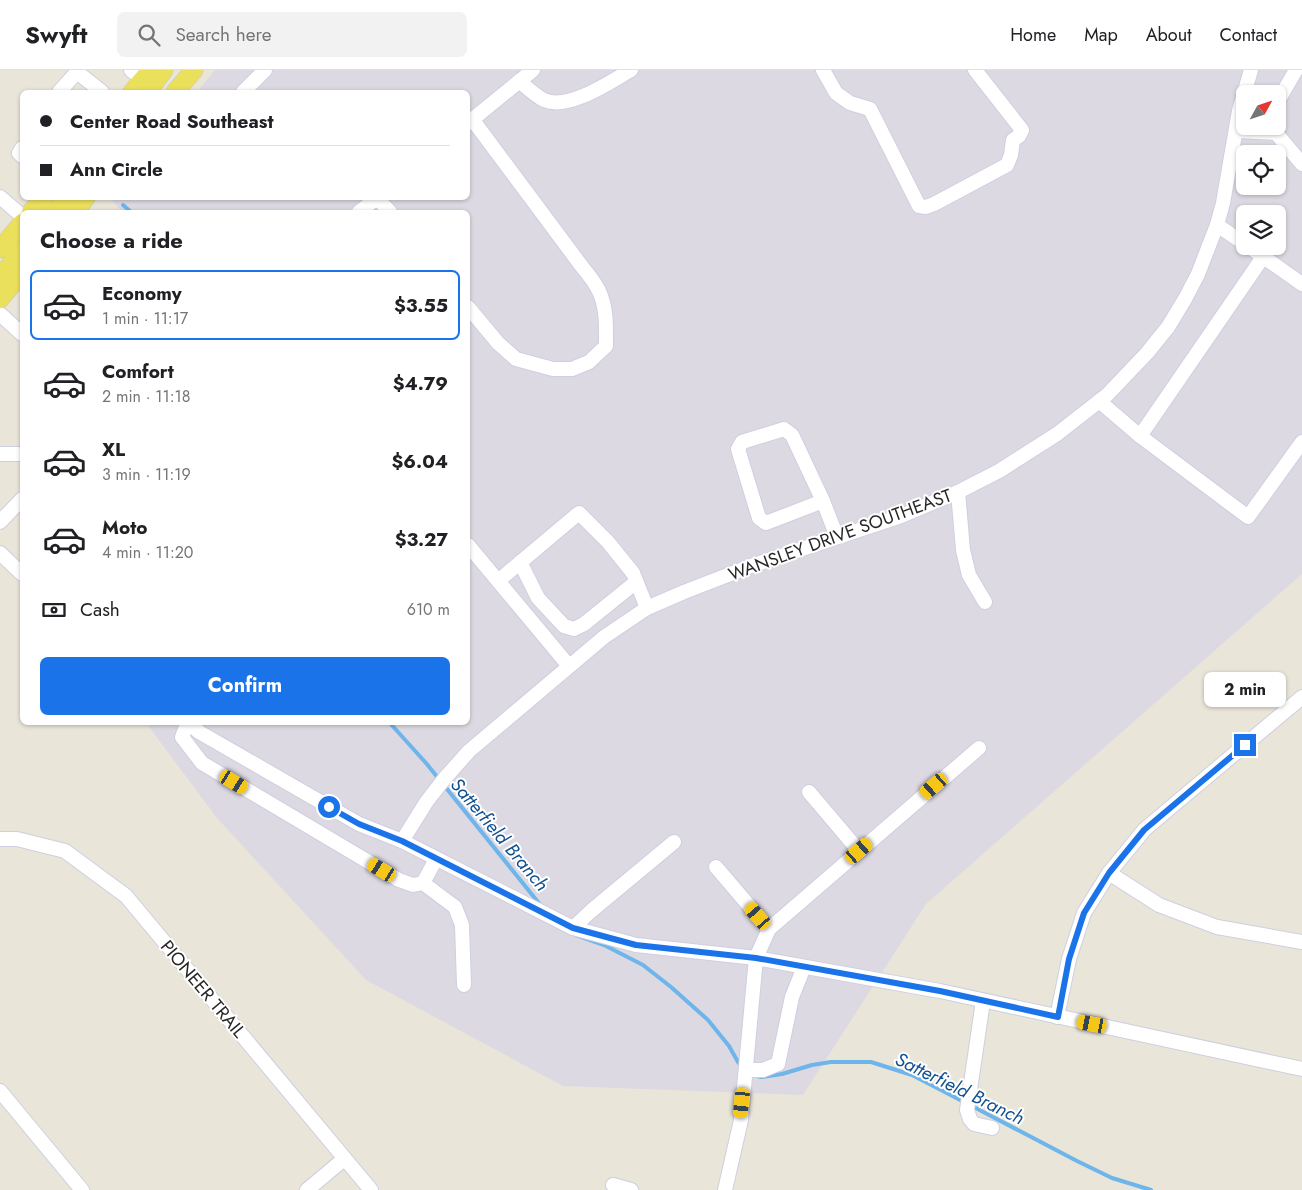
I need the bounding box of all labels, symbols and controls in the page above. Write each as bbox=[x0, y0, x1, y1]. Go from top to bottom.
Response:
search box bbox=[117, 12, 467, 57]
text: Swyft bbox=[25, 17, 87, 52]
icon: search bbox=[135, 21, 163, 49]
text: Search here bbox=[175, 21, 272, 48]
text: Home bbox=[1010, 22, 1056, 48]
text: Map bbox=[1084, 22, 1118, 48]
text: About bbox=[1146, 22, 1191, 48]
text: Contact bbox=[1219, 22, 1277, 48]
north arrow bbox=[1236, 85, 1286, 135]
map controls bbox=[1236, 85, 1286, 255]
text: Center Road Southeast bbox=[70, 108, 273, 135]
button: locate bbox=[1236, 145, 1286, 195]
text: Ann Circle bbox=[70, 156, 163, 183]
button: layers bbox=[1236, 205, 1286, 255]
text: Choose a ride bbox=[40, 224, 183, 256]
text: Economy bbox=[102, 280, 182, 307]
icon: car bbox=[42, 283, 87, 328]
text: $3.55 bbox=[394, 292, 448, 319]
text: 1 min · 11:17 bbox=[102, 307, 188, 330]
text: Comfort bbox=[102, 358, 174, 385]
icon: car bbox=[42, 361, 87, 406]
text: $4.79 bbox=[393, 370, 448, 397]
text: 2 min · 11:18 bbox=[102, 385, 190, 408]
text: XL bbox=[102, 436, 125, 463]
icon: car bbox=[42, 439, 87, 484]
text: $6.04 bbox=[392, 448, 448, 475]
text: 3 min · 11:19 bbox=[102, 463, 191, 486]
street label: WANSLEY DRIVE SOUTHEAST bbox=[725, 482, 956, 588]
text: Moto bbox=[102, 514, 147, 541]
icon: car bbox=[42, 517, 87, 562]
text: $3.27 bbox=[395, 526, 448, 553]
text: 4 min · 11:20 bbox=[102, 541, 193, 564]
icon: cash bbox=[40, 596, 68, 624]
text: Cash bbox=[80, 596, 120, 623]
text: 610 m bbox=[407, 598, 450, 621]
button: Confirm bbox=[40, 657, 450, 715]
callout: 2 min bbox=[1204, 672, 1286, 708]
text: 2 min bbox=[1224, 678, 1266, 701]
route end bbox=[1234, 734, 1256, 756]
car bbox=[217, 768, 250, 796]
car bbox=[917, 770, 950, 802]
water label: Satterfield Branch bbox=[444, 772, 555, 897]
route start bbox=[318, 796, 340, 818]
car bbox=[842, 835, 875, 867]
car bbox=[365, 856, 398, 884]
car bbox=[742, 900, 773, 932]
street label: PIONEER TRAIL bbox=[154, 934, 252, 1044]
car bbox=[1075, 1014, 1108, 1034]
water label: Satterfield Branch bbox=[891, 1045, 1029, 1131]
car bbox=[732, 1087, 751, 1119]

